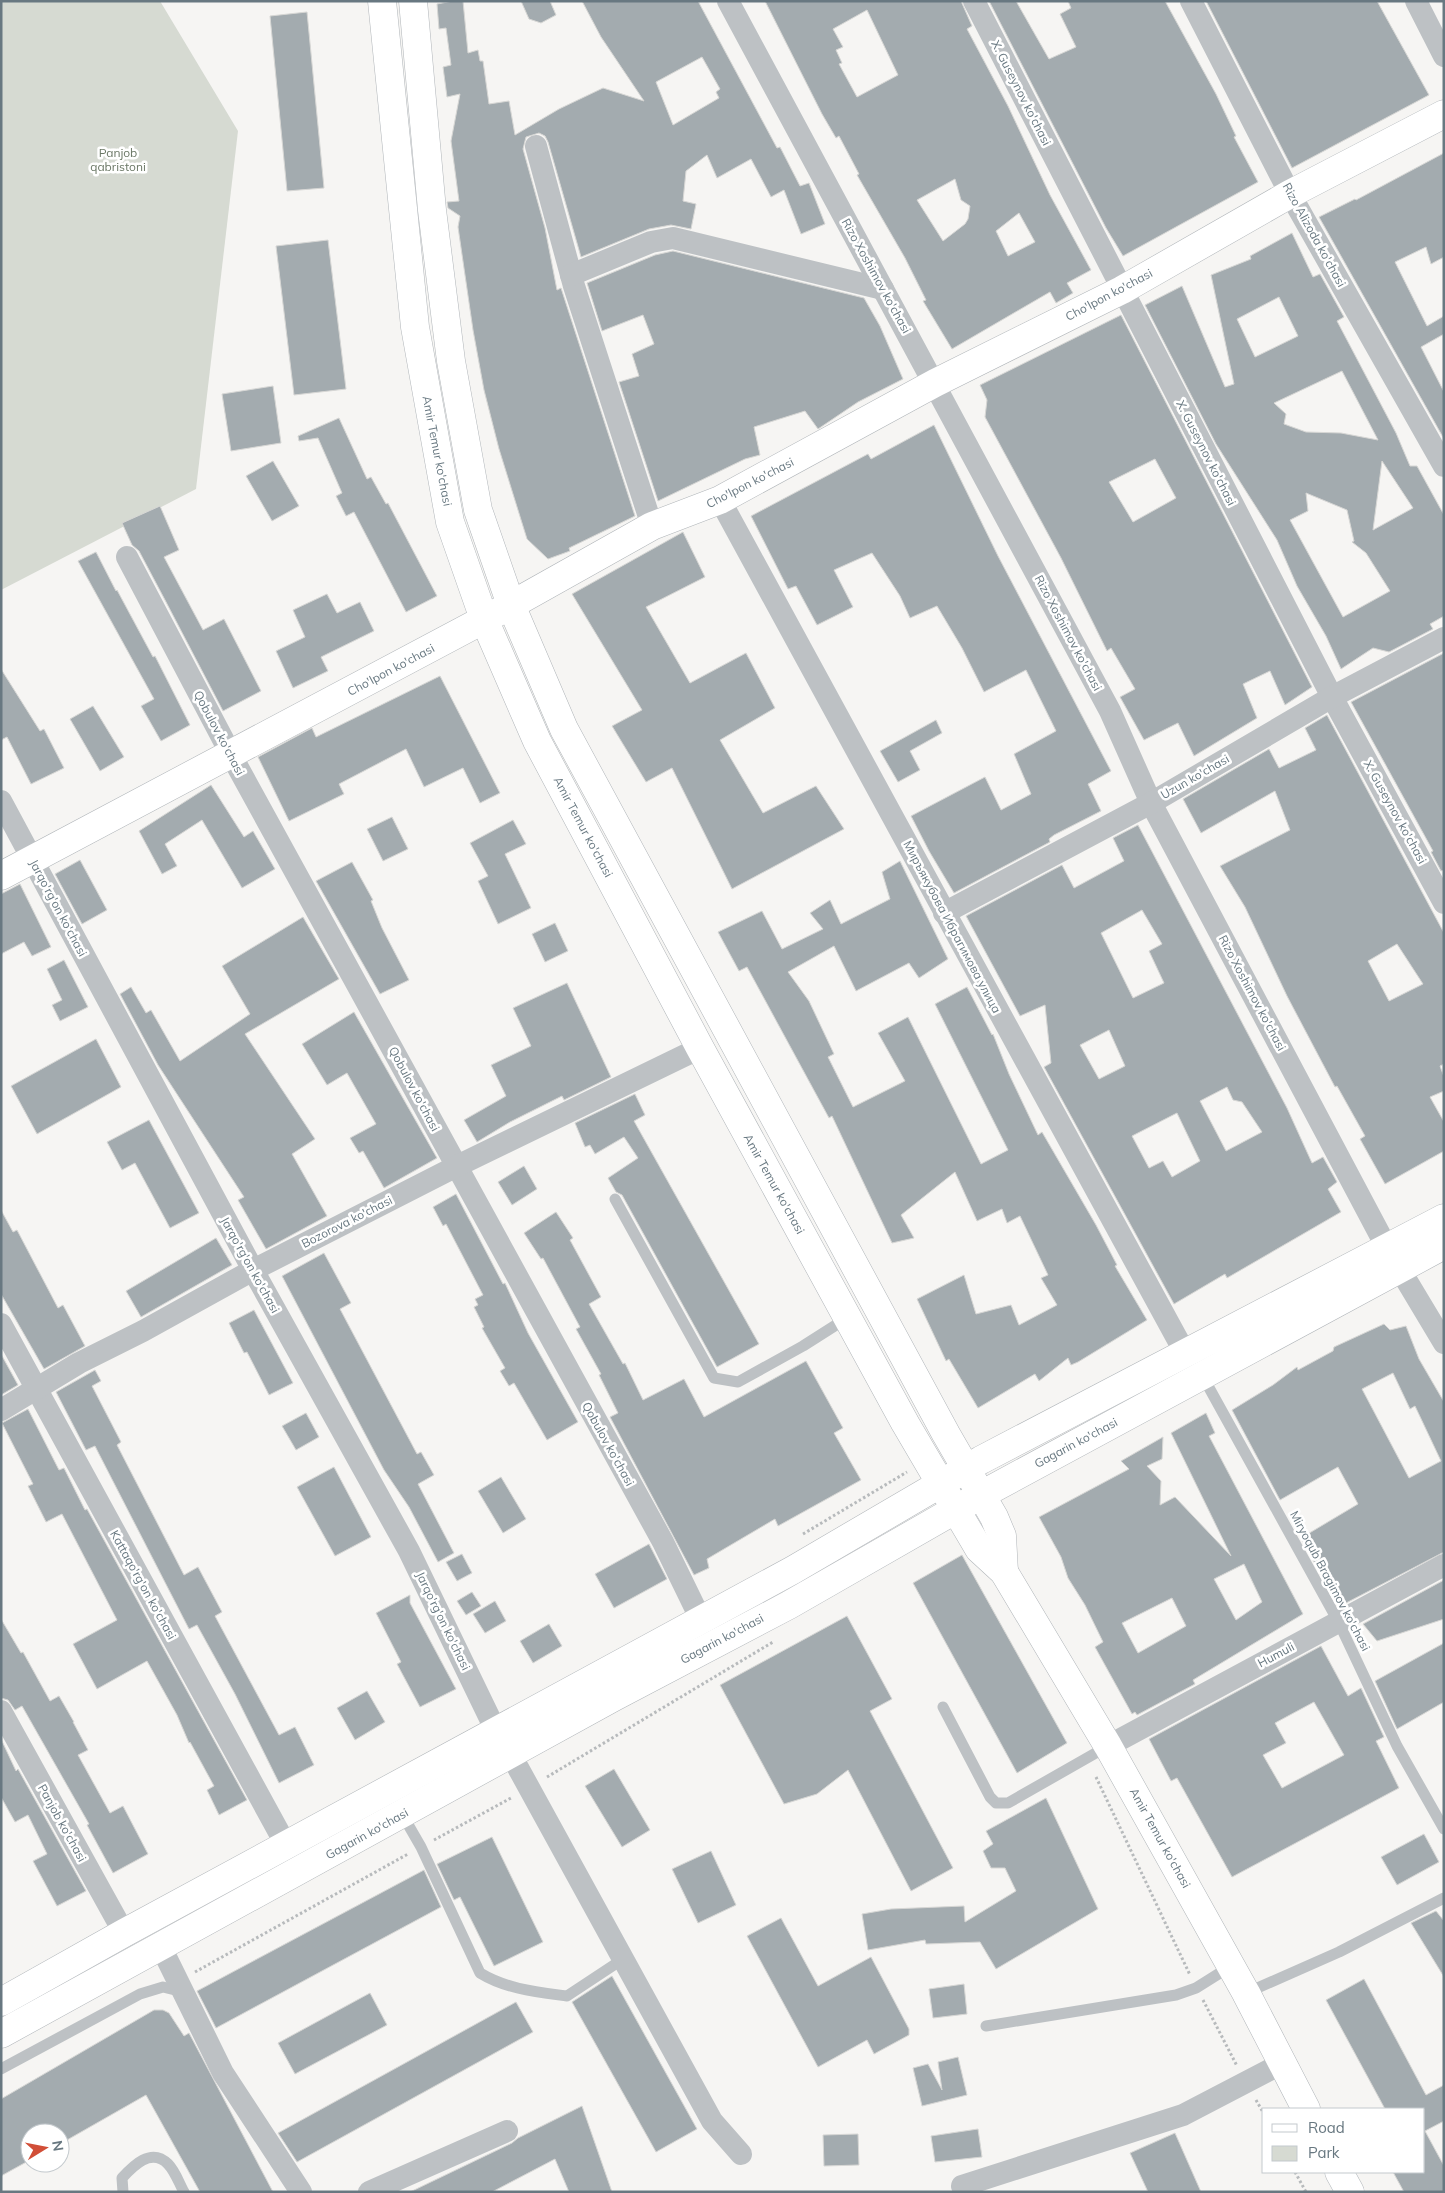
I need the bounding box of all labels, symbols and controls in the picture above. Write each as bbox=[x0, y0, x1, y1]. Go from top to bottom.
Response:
street label: X. Guseynov ko'chasi bbox=[988, 38, 1055, 148]
park label: Panjob qabristoni bbox=[90, 145, 146, 174]
street label: Rizo Alizoda ko'chasi bbox=[1280, 180, 1349, 290]
street label: Rizo Xoshimov ko'chasi bbox=[839, 216, 914, 336]
street label: Cho'lpon ko'chasi bbox=[1063, 265, 1155, 324]
street label: Amir Temur ko'chasi bbox=[419, 394, 456, 507]
street label: X. Guseynov ko'chasi bbox=[1173, 398, 1240, 508]
street label: Cho'lpon ko'chasi bbox=[703, 454, 796, 511]
street label: Rizo Xoshimov ko'chasi bbox=[1032, 572, 1105, 693]
street label: Cho'lpon ko'chasi bbox=[345, 640, 437, 699]
street label: Qobulov ko'chasi bbox=[191, 688, 248, 778]
street label: Uzun ko'chasi bbox=[1158, 751, 1232, 802]
street label: X. Guseynov ko'chasi bbox=[1361, 757, 1430, 866]
street label: Amir Temur ko'chasi bbox=[551, 774, 616, 880]
street label: Миръякубова Ибрагимова улица bbox=[900, 838, 1004, 1016]
street label: Jarqo'rg'on ko'chasi bbox=[27, 857, 90, 959]
street label: Rizo Xoshimov ko'chasi bbox=[1216, 932, 1289, 1053]
street label: Qobulov ko'chasi bbox=[386, 1044, 443, 1134]
street label: Amir Temur ko'chasi bbox=[741, 1131, 808, 1237]
street label: Bozorova ko'chasi bbox=[299, 1192, 395, 1251]
street label: Jarqo'rg'on ko'chasi bbox=[218, 1214, 283, 1316]
street label: Qobulov ko'chasi bbox=[579, 1399, 638, 1489]
street label: Gagarin ko'chasi bbox=[1031, 1414, 1120, 1471]
street label: Miryoqub Bragimov ko'chasi bbox=[1287, 1508, 1374, 1654]
street label: Kattaqo'rg'on ko'chasi bbox=[107, 1527, 180, 1642]
street label: Jarqo'rg'on ko'chasi bbox=[413, 1569, 474, 1673]
street label: Gagarin ko'chasi bbox=[677, 1610, 766, 1667]
street label: Humuli bbox=[1255, 1639, 1297, 1670]
street label: Panjob ko'chasi bbox=[35, 1781, 90, 1864]
street label: Amir Temur ko'chasi bbox=[1127, 1785, 1194, 1891]
street label: Gagarin ko'chasi bbox=[323, 1805, 411, 1862]
legend bbox=[1262, 2108, 1425, 2173]
text: Road bbox=[1308, 2118, 1345, 2137]
north arrow bbox=[20, 2123, 70, 2173]
text: N bbox=[48, 2139, 68, 2153]
text: Park bbox=[1308, 2143, 1340, 2162]

